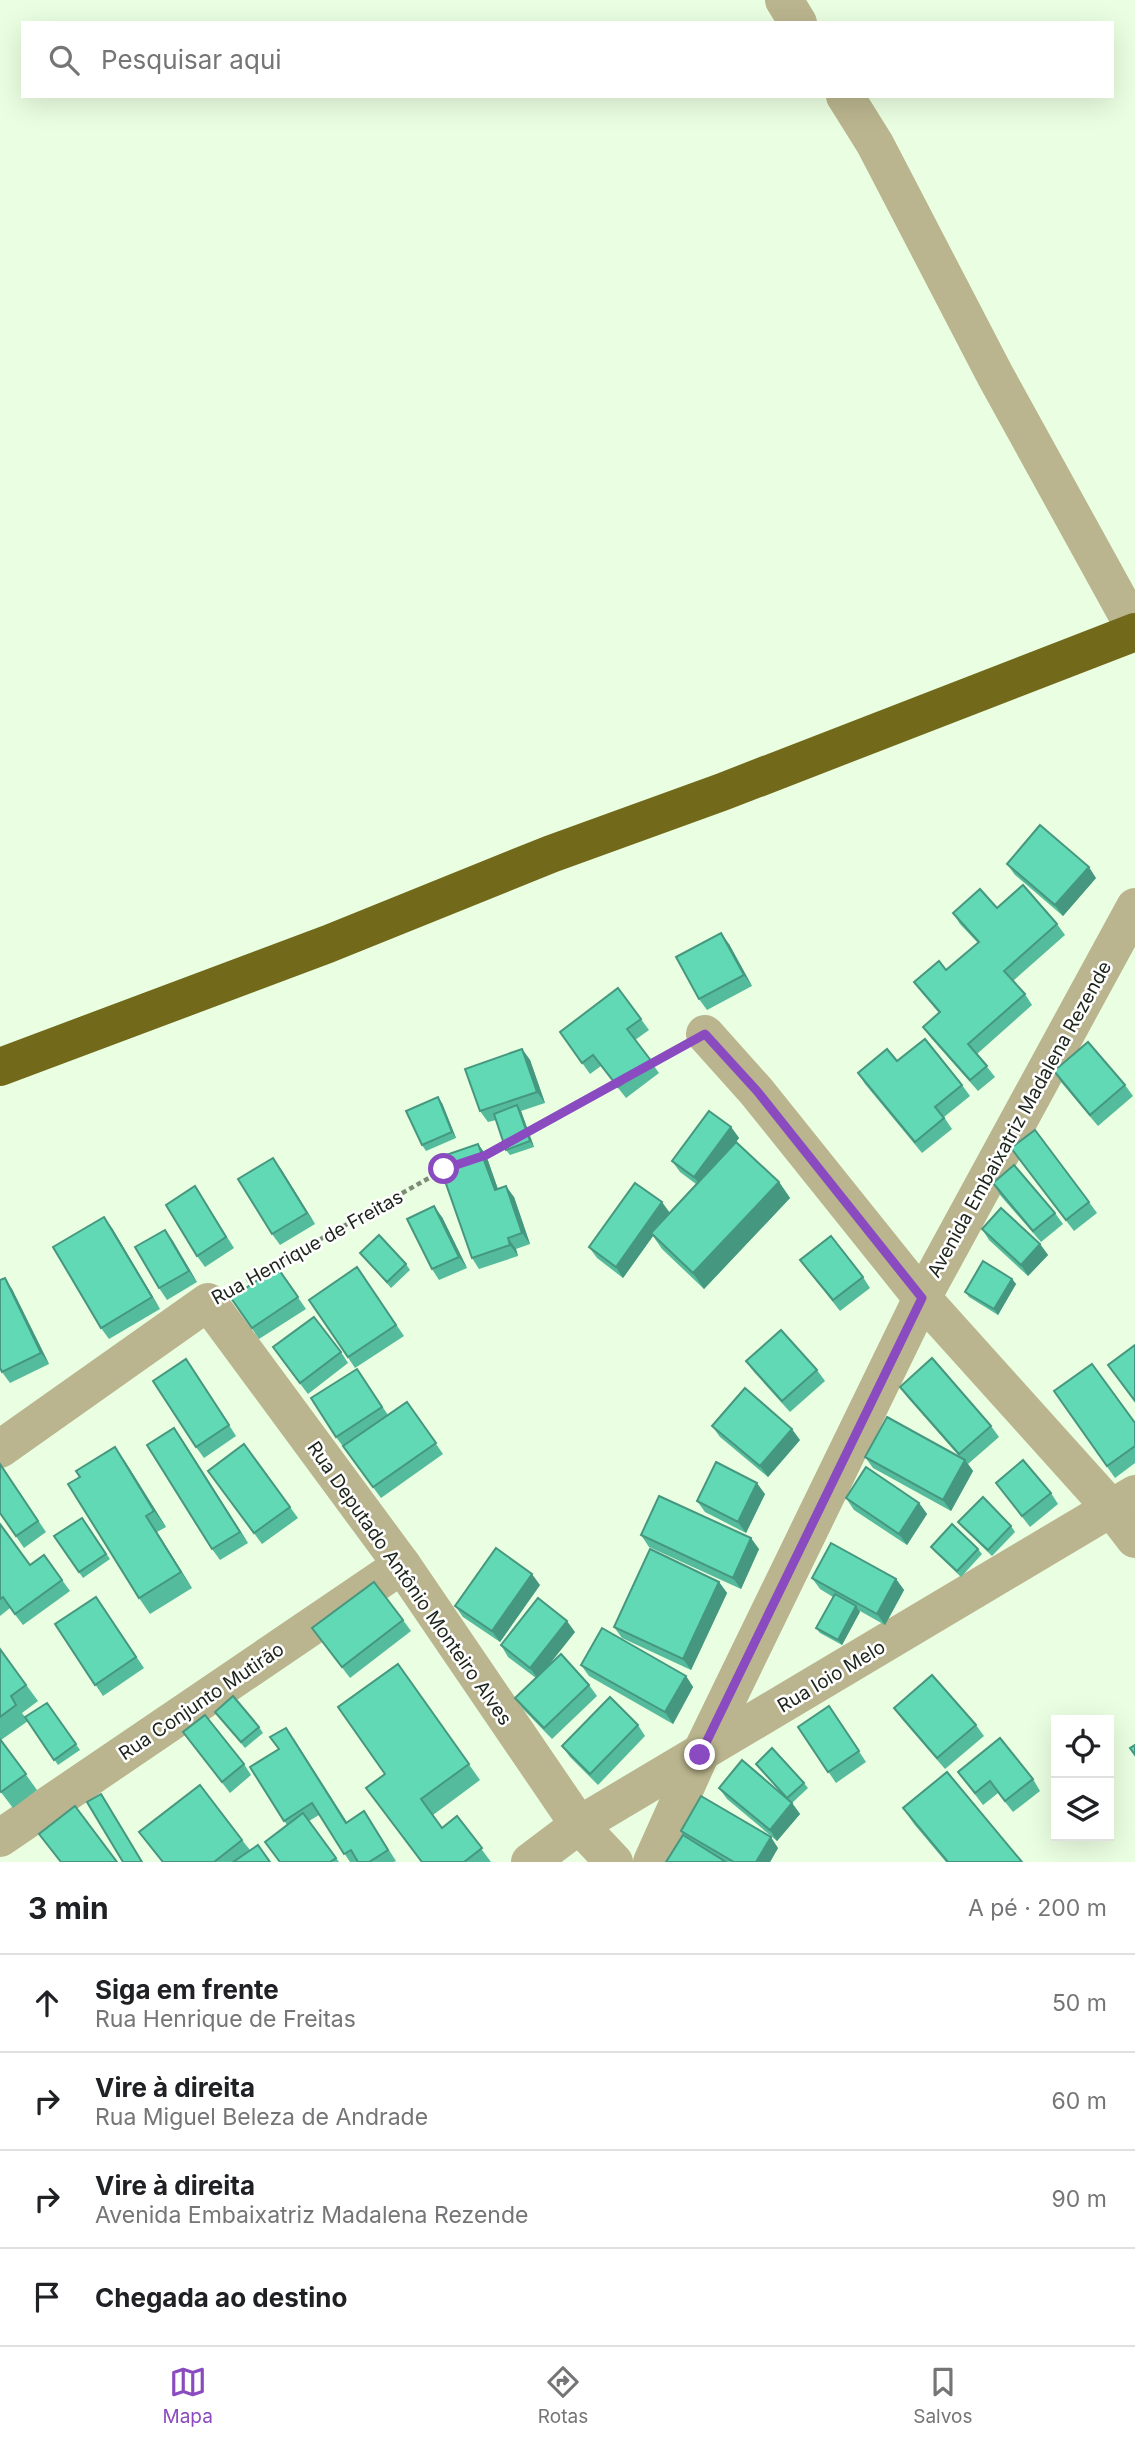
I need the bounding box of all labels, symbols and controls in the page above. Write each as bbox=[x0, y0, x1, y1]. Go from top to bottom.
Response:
search box bbox=[21, 21, 1114, 98]
icon: search bbox=[45, 41, 83, 79]
text: Pesquisar aqui bbox=[101, 44, 282, 75]
street label: Avenida Embaixatriz Madalena Rezende bbox=[923, 957, 1116, 1281]
route start bbox=[428, 1153, 459, 1184]
street label: Rua Henrique de Freitas bbox=[207, 1185, 407, 1310]
street label: Rua Deputado Antônio Monteiro Alves bbox=[302, 1437, 517, 1730]
street label: Rua Ioio Melo bbox=[773, 1635, 889, 1718]
street label: Rua Conjunto Mutirão bbox=[114, 1638, 288, 1765]
map controls bbox=[1051, 1715, 1114, 1841]
button: locate bbox=[1051, 1715, 1114, 1778]
route end bbox=[684, 1739, 715, 1770]
button: layers bbox=[1051, 1778, 1114, 1841]
text: 3 min bbox=[28, 1890, 109, 1926]
text: A pé · 200 m bbox=[968, 1894, 1107, 1922]
text: Siga em frente bbox=[95, 1974, 279, 2005]
icon: ahead bbox=[28, 1984, 66, 2022]
text: 50 m bbox=[1052, 1989, 1107, 2017]
text: Rua Henrique de Freitas bbox=[95, 2005, 356, 2033]
text: Vire à direita bbox=[95, 2072, 255, 2103]
icon: right bbox=[28, 2082, 66, 2120]
text: 60 m bbox=[1052, 2087, 1107, 2115]
text: Rua Miguel Beleza de Andrade bbox=[95, 2103, 428, 2131]
text: Vire à direita bbox=[95, 2170, 255, 2201]
icon: right bbox=[28, 2180, 66, 2218]
text: 90 m bbox=[1052, 2185, 1107, 2213]
text: Avenida Embaixatriz Madalena Rezende bbox=[95, 2201, 528, 2229]
icon: arrive bbox=[28, 2278, 66, 2316]
text: Chegada ao destino bbox=[95, 2282, 347, 2313]
tab: Mapa bbox=[163, 2363, 213, 2428]
tab: Rotas bbox=[538, 2363, 588, 2428]
tab: Salvos bbox=[913, 2363, 972, 2428]

